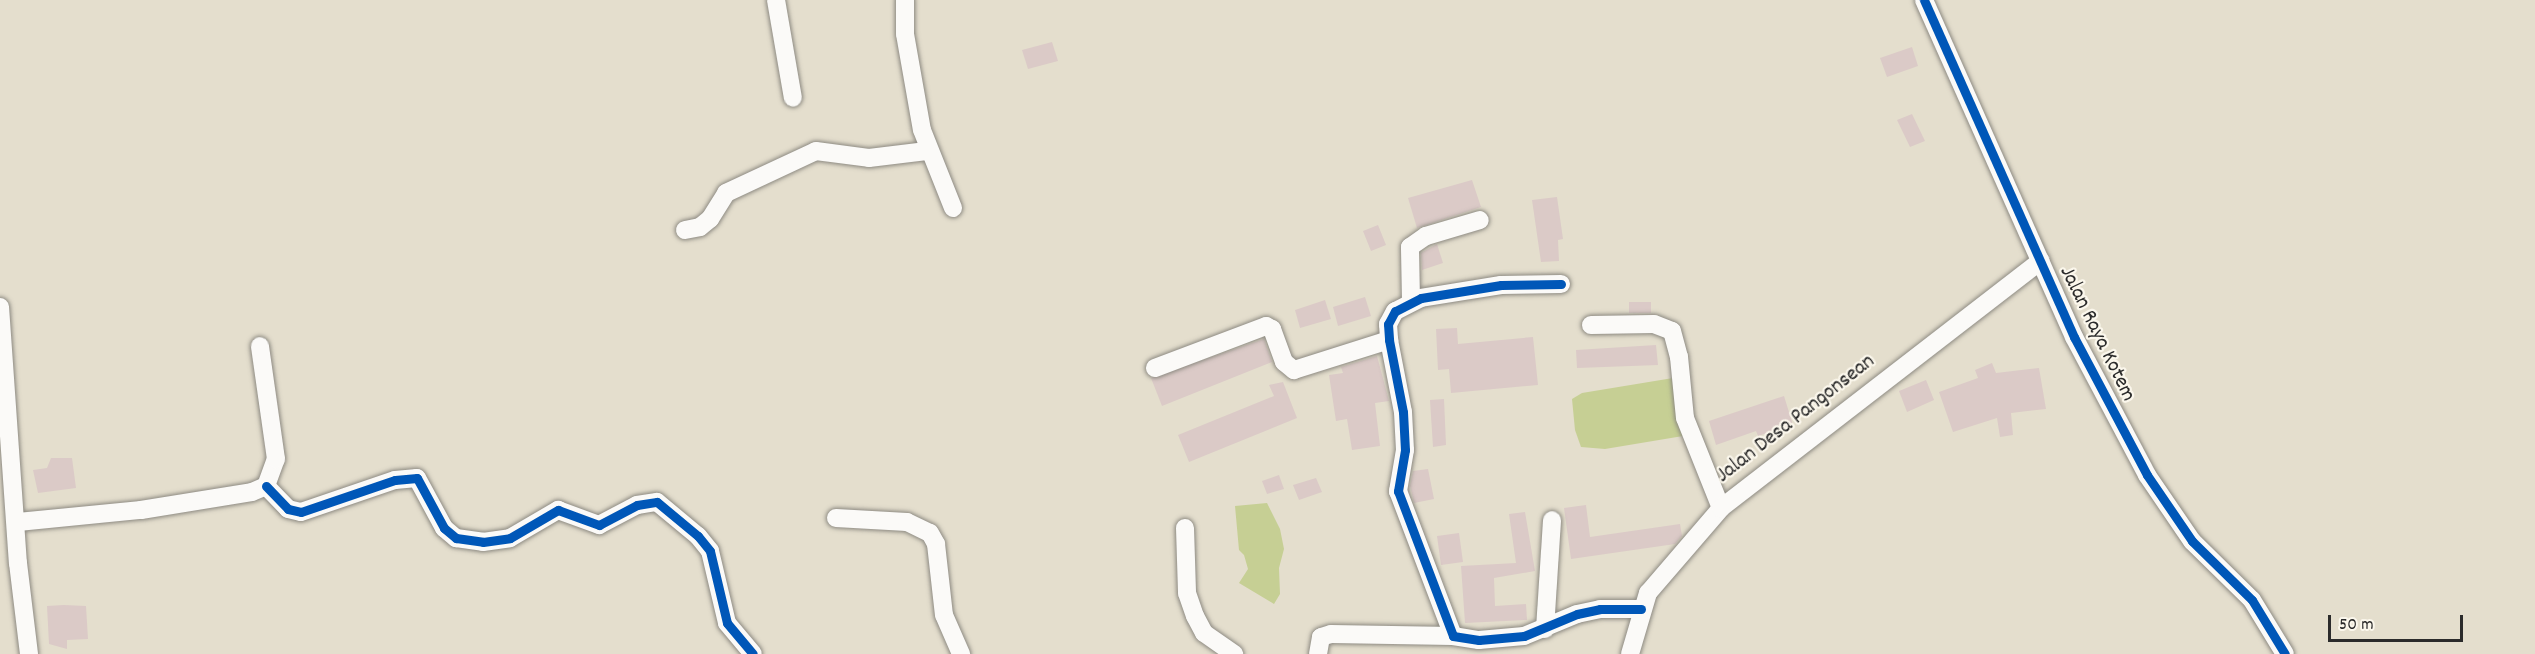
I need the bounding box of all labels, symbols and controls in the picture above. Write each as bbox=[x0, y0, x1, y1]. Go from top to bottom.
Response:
street label: Jalan Raya Kotem bbox=[2053, 262, 2141, 406]
street label: Jalan Desa Pangonsean bbox=[1711, 349, 1881, 489]
scale bar bbox=[2331, 603, 2466, 641]
text: 50 m bbox=[2339, 613, 2374, 638]

